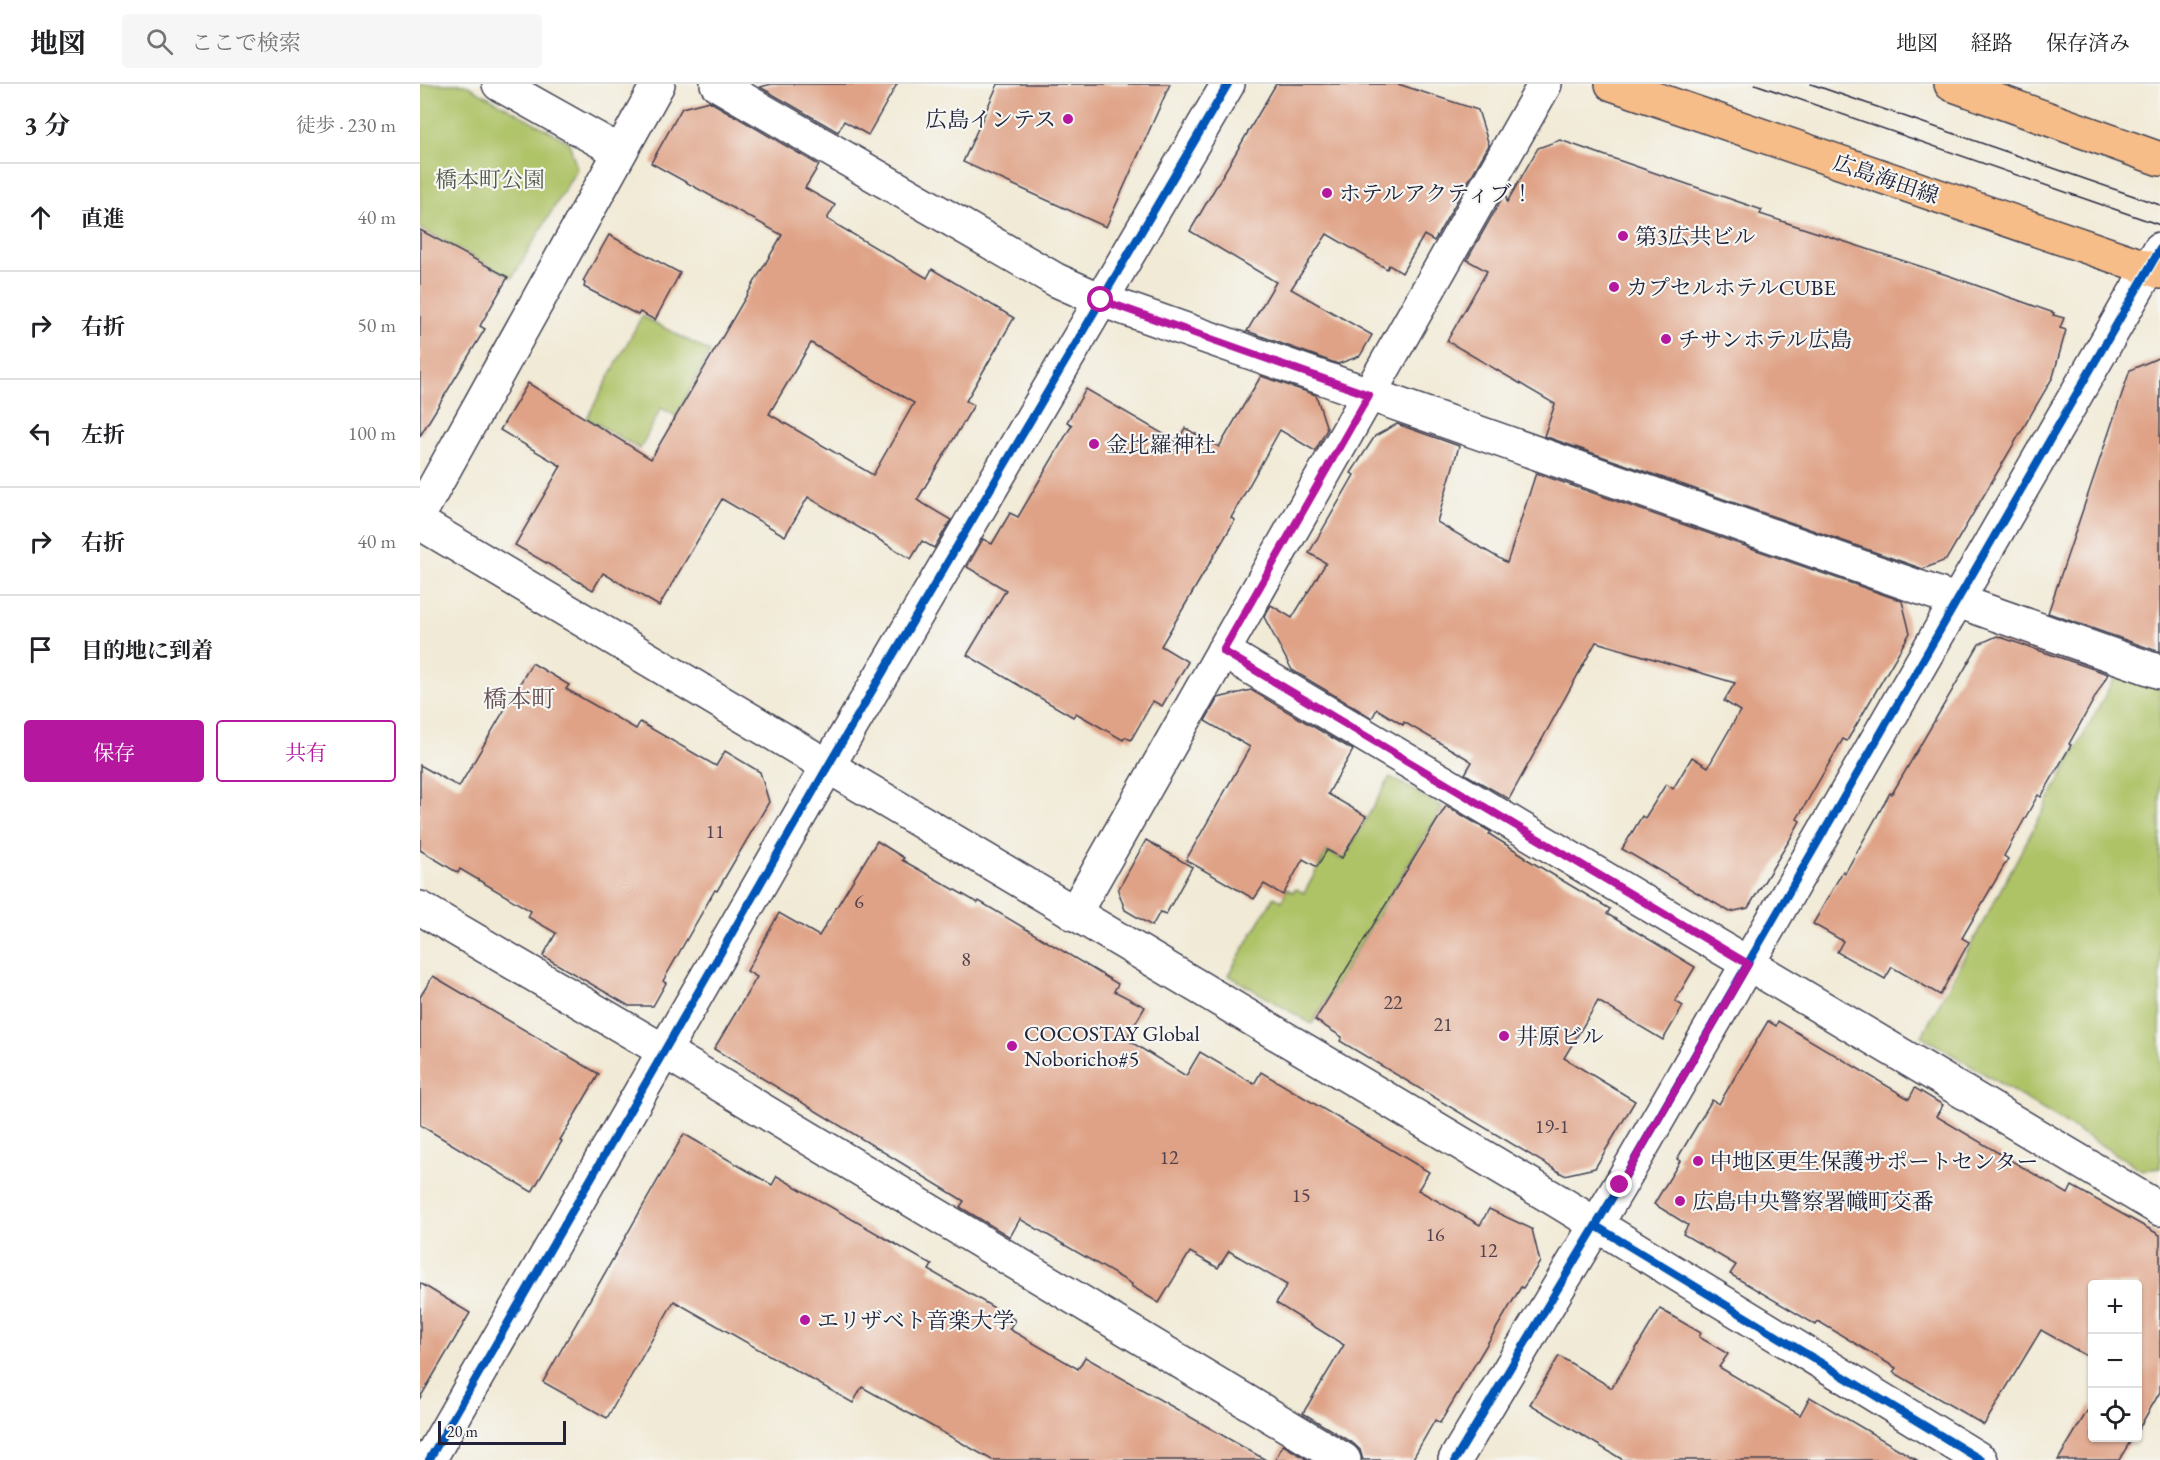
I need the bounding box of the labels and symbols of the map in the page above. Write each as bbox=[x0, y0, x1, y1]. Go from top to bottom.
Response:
place label: 広島インテス bbox=[925, 105, 1056, 134]
marker: 広島インテス bbox=[1061, 112, 1075, 126]
street label: 広島海田線 bbox=[1829, 147, 1943, 211]
park label: 橋本町公園 bbox=[435, 165, 545, 194]
place label: ホテルアクティブ！ bbox=[1339, 179, 1533, 208]
marker: ホテルアクティブ！ bbox=[1320, 186, 1334, 200]
place label: 第3広共ビル bbox=[1635, 222, 1756, 251]
marker: 第3広共ビル bbox=[1616, 229, 1630, 243]
place label: カプセルホテルCUBE bbox=[1626, 273, 1836, 302]
marker: カプセルホテルCUBE bbox=[1607, 280, 1621, 294]
route start bbox=[1087, 286, 1113, 312]
place label: チサンホテル広島 bbox=[1678, 325, 1852, 354]
marker: チサンホテル広島 bbox=[1659, 332, 1673, 346]
place label: 金比羅神社 bbox=[1106, 430, 1216, 459]
marker: 金比羅神社 bbox=[1087, 437, 1101, 451]
district label: 橋本町 bbox=[483, 683, 555, 714]
house number: 11 bbox=[705, 818, 725, 844]
house number: 6 bbox=[854, 888, 864, 914]
house number: 8 bbox=[961, 946, 971, 972]
house number: 22 bbox=[1383, 989, 1403, 1015]
house number: 21 bbox=[1433, 1011, 1453, 1037]
place label: COCOSTAY Global Noboricho#5 bbox=[1024, 1019, 1200, 1073]
place label: 井原ビル bbox=[1516, 1022, 1604, 1051]
marker: 井原ビル bbox=[1497, 1029, 1511, 1043]
marker: COCOSTAY Global Noboricho#5 bbox=[1005, 1039, 1019, 1053]
house number: 19-1 bbox=[1535, 1113, 1569, 1139]
house number: 12 bbox=[1159, 1144, 1179, 1170]
place label: 中地区更生保護サポートセンター bbox=[1710, 1147, 2038, 1176]
marker: 中地区更生保護サポートセンター bbox=[1691, 1154, 1705, 1168]
route end bbox=[1606, 1171, 1632, 1197]
house number: 15 bbox=[1291, 1182, 1311, 1208]
place label: 広島中央警察署幟町交番 bbox=[1692, 1187, 1934, 1216]
marker: 広島中央警察署幟町交番 bbox=[1673, 1194, 1687, 1208]
house number: 16 bbox=[1425, 1221, 1445, 1247]
house number: 12 bbox=[1478, 1237, 1498, 1263]
place label: エリザベト音楽大学 bbox=[817, 1306, 1015, 1335]
marker: エリザベト音楽大学 bbox=[798, 1313, 812, 1327]
scale bar bbox=[438, 1418, 566, 1446]

